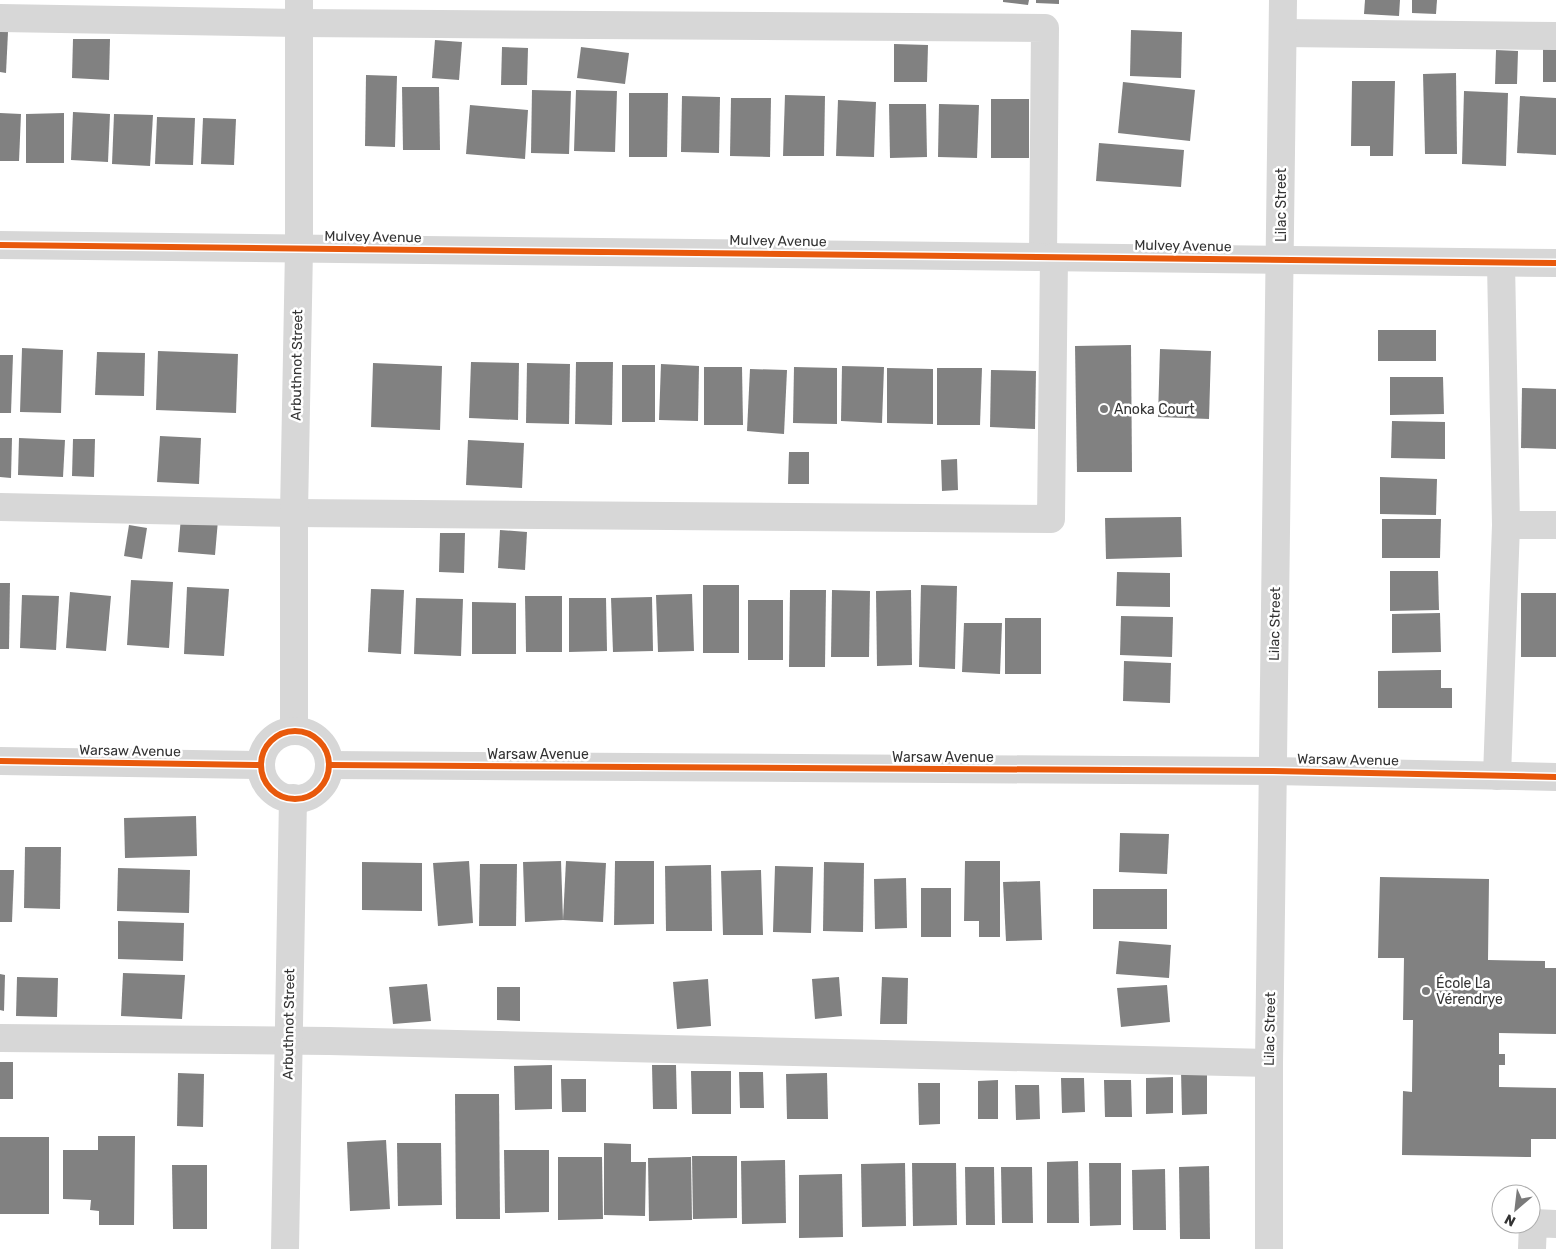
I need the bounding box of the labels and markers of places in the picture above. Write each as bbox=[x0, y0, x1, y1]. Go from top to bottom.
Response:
place label: Anoka Court bbox=[1114, 401, 1195, 418]
marker: Anoka Court bbox=[1098, 403, 1110, 415]
place label: École La Vérendrye bbox=[1436, 974, 1503, 1008]
marker: École La Vérendrye bbox=[1420, 985, 1432, 997]

